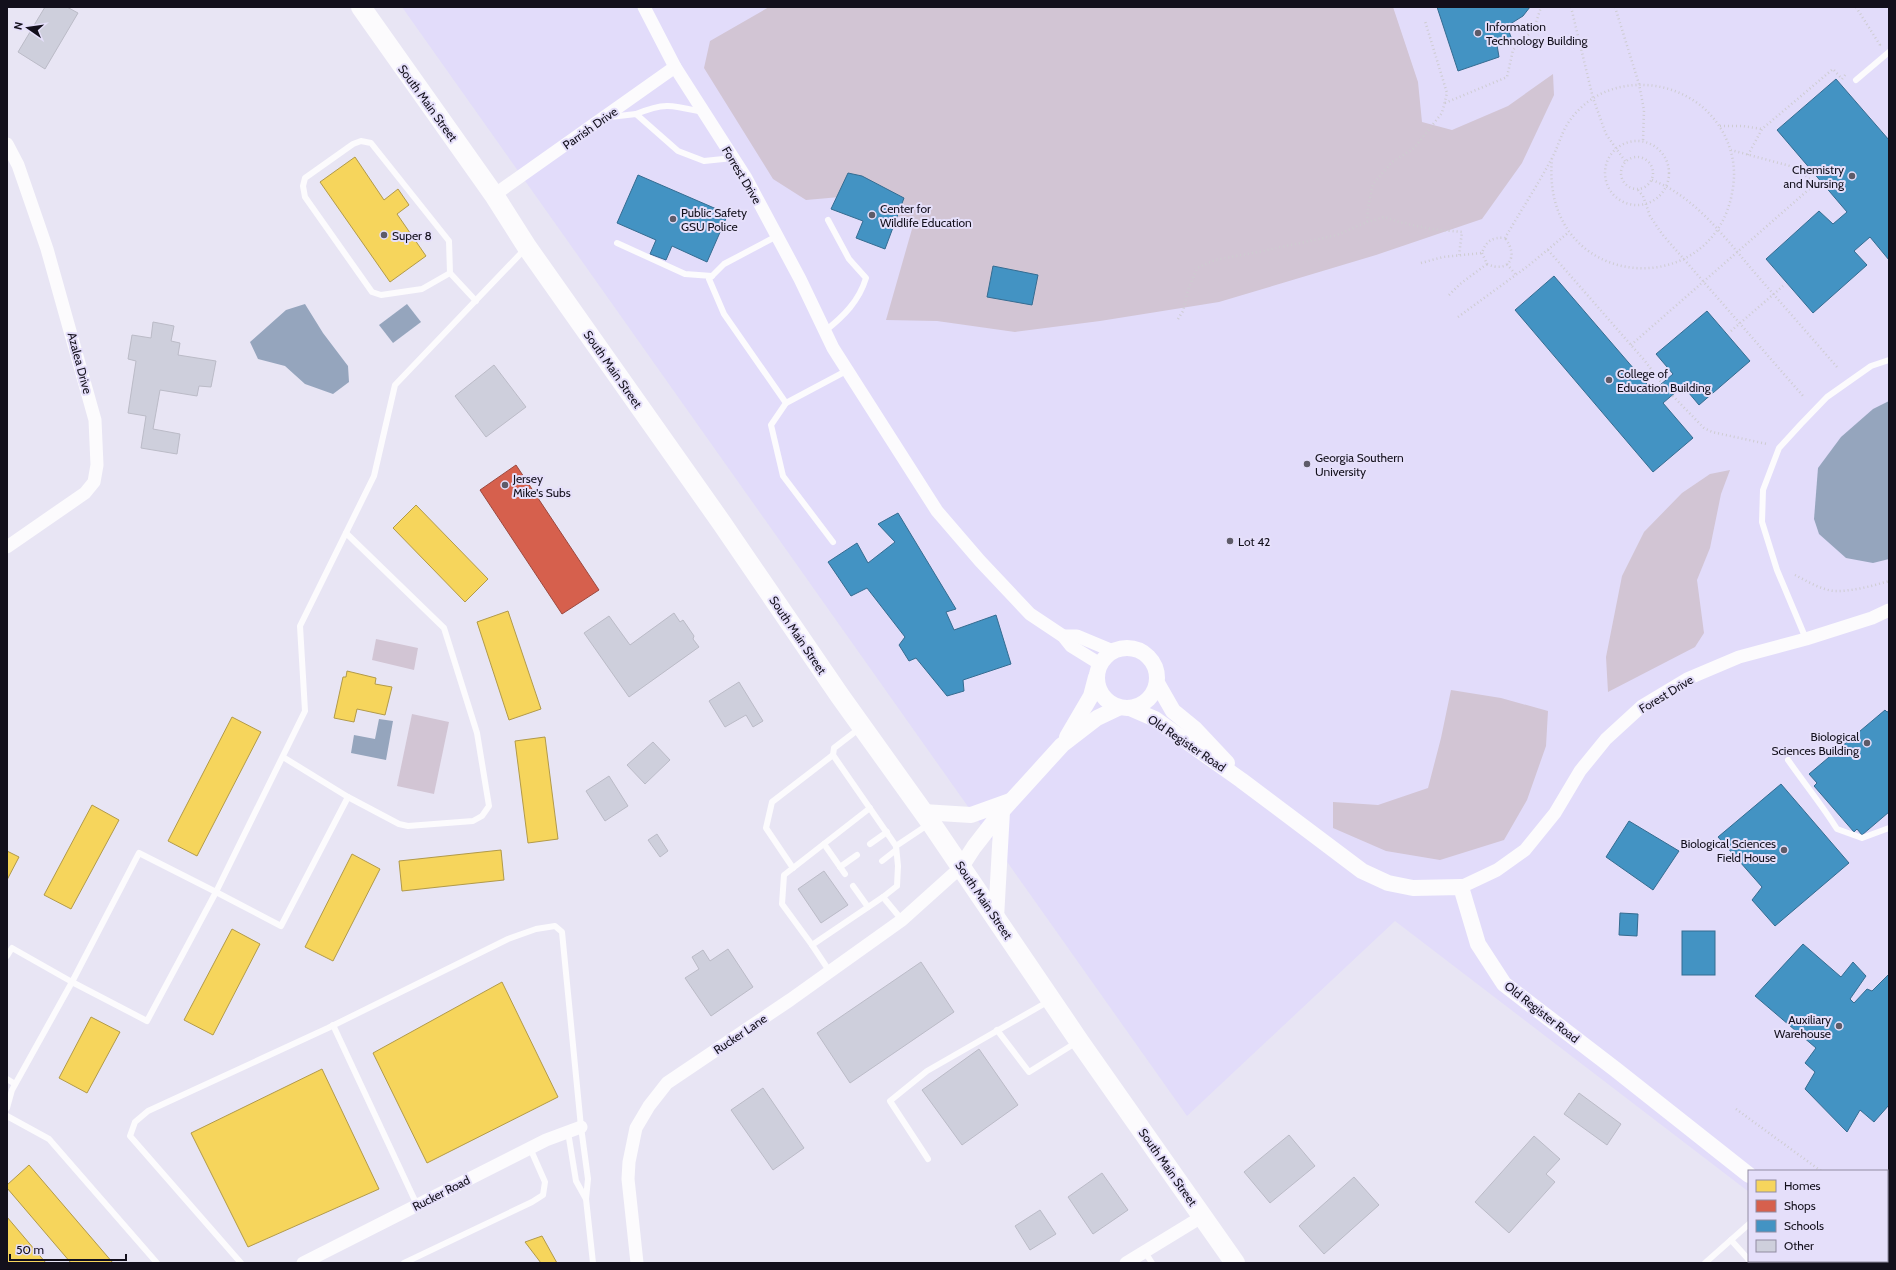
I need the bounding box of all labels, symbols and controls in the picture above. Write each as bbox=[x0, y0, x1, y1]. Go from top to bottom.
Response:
north arrow bbox=[8, 8, 48, 48]
place label: Information Technology Building bbox=[1486, 19, 1589, 48]
text: N bbox=[11, 20, 26, 31]
marker: Information Technology Building bbox=[1473, 28, 1483, 38]
street label: South Main Street bbox=[395, 62, 461, 144]
street label: Parrish Drive bbox=[560, 104, 620, 152]
street label: Forrest Drive bbox=[719, 143, 765, 207]
place label: Chemistry and Nursing bbox=[1784, 162, 1845, 191]
marker: Chemistry and Nursing bbox=[1847, 171, 1857, 181]
place label: Center for Wildlife Education bbox=[880, 201, 972, 230]
place label: Public Safety GSU Police bbox=[681, 205, 747, 234]
marker: Center for Wildlife Education bbox=[867, 210, 877, 220]
marker: Public Safety GSU Police bbox=[668, 214, 678, 224]
place label: Super 8 bbox=[392, 228, 432, 243]
marker: Super 8 bbox=[379, 230, 389, 240]
street label: South Main Street bbox=[581, 327, 645, 411]
street label: Azalea Drive bbox=[65, 331, 95, 395]
place label: College of Education Building bbox=[1617, 366, 1712, 395]
marker: College of Education Building bbox=[1604, 375, 1614, 385]
place label: Georgia Southern University bbox=[1315, 450, 1404, 479]
marker: Georgia Southern University bbox=[1302, 459, 1312, 469]
place label: Jersey Mike's Subs bbox=[512, 471, 571, 500]
marker: Jersey Mike's Subs bbox=[500, 480, 510, 490]
place label: Lot 42 bbox=[1238, 534, 1270, 549]
marker: Lot 42 bbox=[1225, 536, 1235, 546]
street label: South Main Street bbox=[766, 593, 830, 677]
street label: Forest Drive bbox=[1636, 672, 1696, 716]
street label: Old Register Road bbox=[1145, 711, 1229, 775]
place label: Biological Sciences Building bbox=[1771, 729, 1860, 758]
marker: Biological Sciences Building bbox=[1862, 738, 1872, 748]
place label: Biological Sciences Field House bbox=[1681, 836, 1776, 865]
marker: Biological Sciences Field House bbox=[1779, 845, 1789, 855]
street label: South Main Street bbox=[952, 858, 1016, 942]
street label: Old Register Road bbox=[1502, 978, 1582, 1046]
street label: Rucker Lane bbox=[710, 1011, 770, 1057]
place label: Auxiliary Warehouse bbox=[1774, 1012, 1831, 1041]
marker: Auxiliary Warehouse bbox=[1834, 1021, 1844, 1031]
street label: South Main Street bbox=[1136, 1125, 1200, 1209]
legend bbox=[1748, 1170, 1888, 1262]
street label: Rucker Road bbox=[410, 1172, 472, 1214]
text: Homes bbox=[1784, 1178, 1821, 1193]
text: Shops bbox=[1784, 1198, 1816, 1213]
text: Schools bbox=[1784, 1218, 1824, 1233]
scale bar bbox=[10, 1236, 126, 1262]
text: Other bbox=[1784, 1238, 1814, 1253]
text: 50 m bbox=[16, 1242, 44, 1257]

